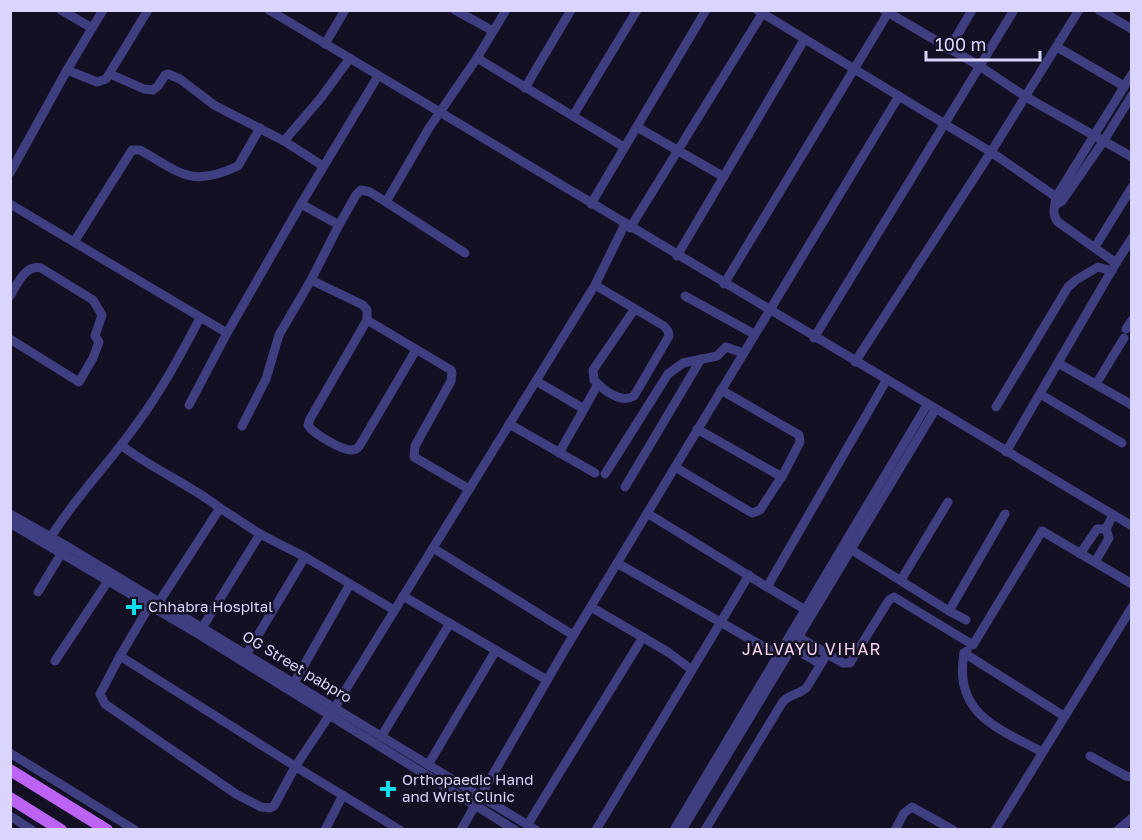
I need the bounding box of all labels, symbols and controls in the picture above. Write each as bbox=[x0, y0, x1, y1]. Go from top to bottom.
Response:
scale bar bbox=[926, 24, 1040, 62]
text: 100 m bbox=[935, 33, 986, 55]
place label: Chhabra Hospital bbox=[148, 597, 273, 615]
marker: Chhabra Hospital bbox=[125, 598, 143, 616]
street label: OG Street pabpro bbox=[240, 626, 355, 706]
district label: JALVAYU VIHAR bbox=[742, 639, 882, 659]
place label: Orthopaedic Hand and Wrist Clinic bbox=[402, 770, 533, 805]
marker: Orthopaedic Hand and Wrist Clinic bbox=[379, 780, 397, 798]

